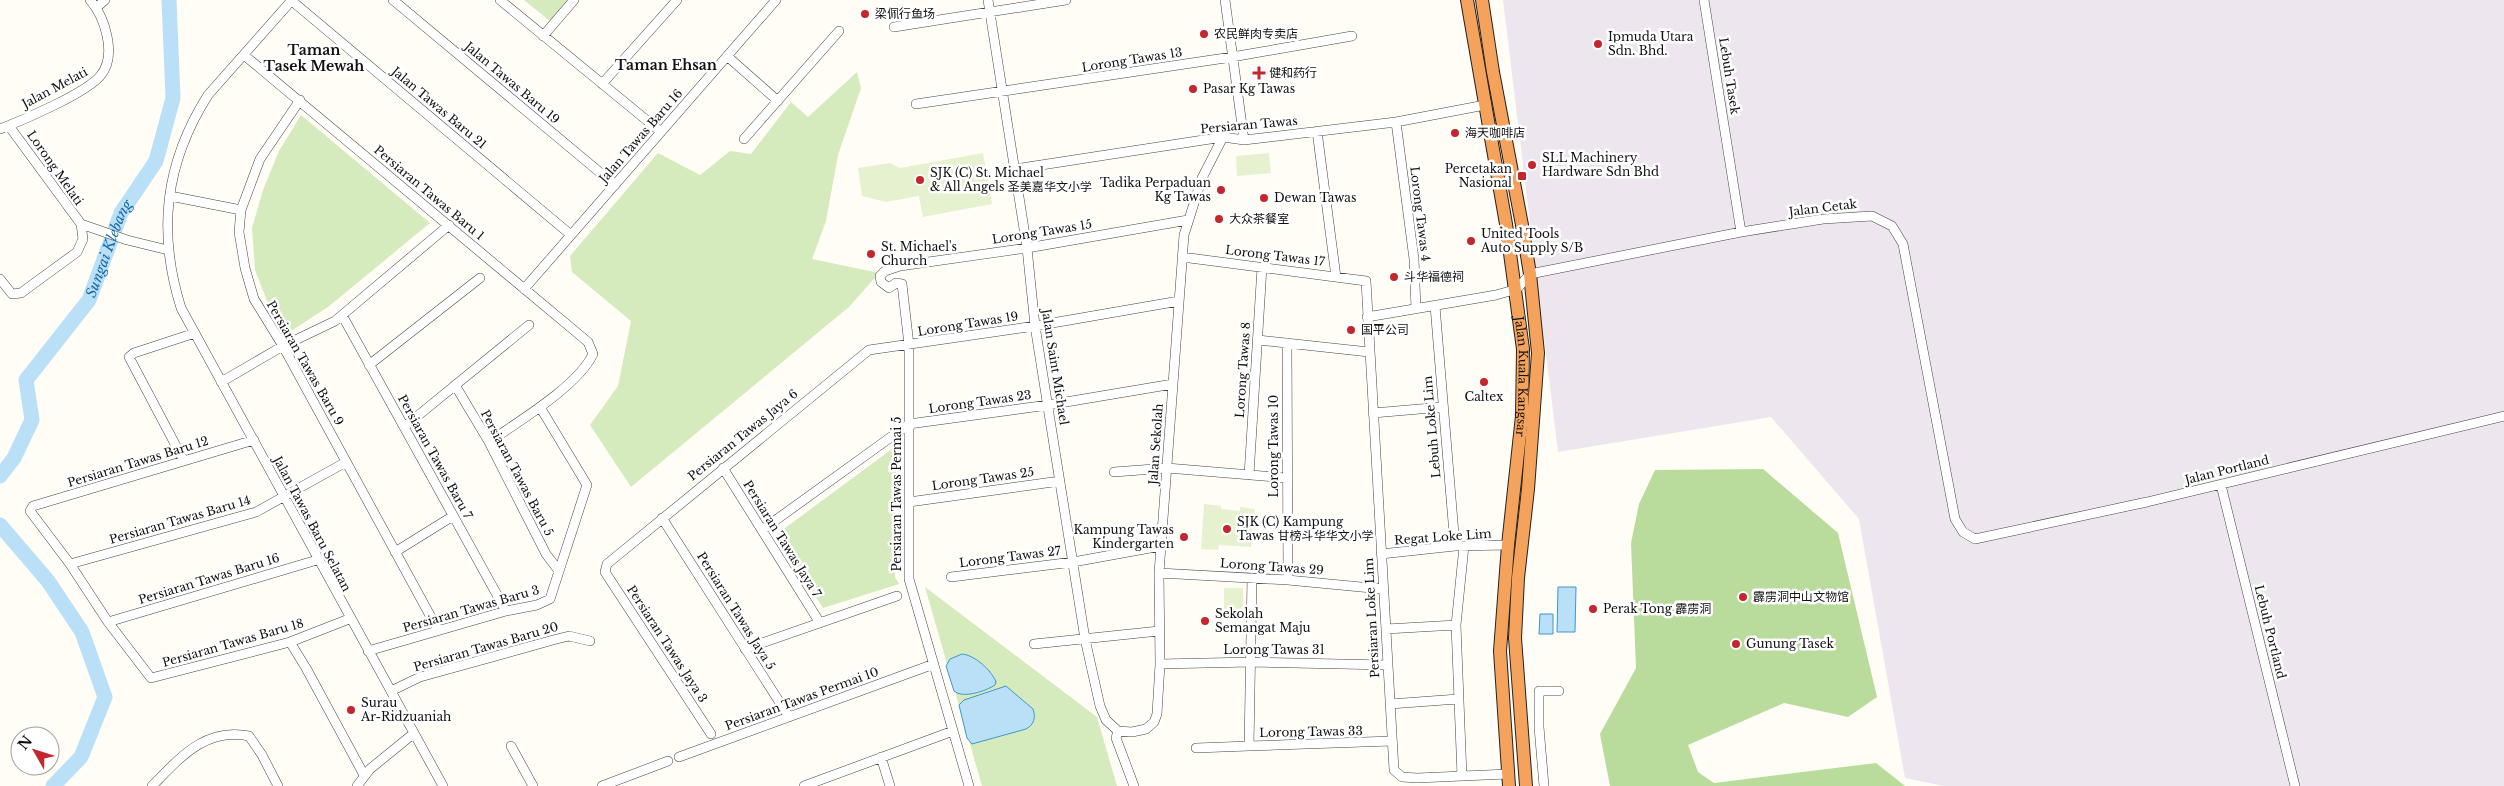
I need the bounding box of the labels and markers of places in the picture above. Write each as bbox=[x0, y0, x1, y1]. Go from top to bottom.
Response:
place label: 梁佩行鱼场 bbox=[875, 6, 935, 21]
marker: 梁佩行鱼场 bbox=[859, 8, 871, 20]
place label: 农民鲜肉专卖店 bbox=[1214, 26, 1298, 41]
marker: 农民鲜肉专卖店 bbox=[1198, 28, 1210, 40]
place label: Ipmuda Utara Sdn. Bhd. bbox=[1608, 29, 1694, 58]
marker: Ipmuda Utara Sdn. Bhd. bbox=[1592, 38, 1604, 50]
place label: 健和药行 bbox=[1269, 65, 1317, 80]
marker: 健和药行 bbox=[1253, 67, 1265, 79]
place label: Pasar Kg Tawas bbox=[1203, 81, 1295, 96]
marker: Pasar Kg Tawas bbox=[1187, 83, 1199, 95]
place label: 海天咖啡店 bbox=[1465, 125, 1525, 140]
marker: 海天咖啡店 bbox=[1449, 127, 1461, 139]
place label: SLL Machinery Hardware Sdn Bhd bbox=[1542, 150, 1659, 179]
marker: SLL Machinery Hardware Sdn Bhd bbox=[1526, 159, 1538, 171]
place label: Percetakan Nasional bbox=[1445, 161, 1512, 190]
place label: SJK (C) St. Michael & All Angels 圣美嘉华文小学 bbox=[930, 165, 1092, 194]
marker: Percetakan Nasional bbox=[1516, 170, 1528, 182]
marker: SJK (C) St. Michael & All Angels 圣美嘉华文小学 bbox=[914, 174, 926, 186]
place label: Tadika Perpaduan Kg Tawas bbox=[1100, 175, 1211, 204]
marker: Tadika Perpaduan Kg Tawas bbox=[1215, 184, 1227, 196]
place label: Dewan Tawas bbox=[1274, 190, 1356, 205]
marker: Dewan Tawas bbox=[1258, 192, 1270, 204]
place label: 大众茶餐室 bbox=[1229, 211, 1289, 226]
marker: 大众茶餐室 bbox=[1213, 213, 1225, 225]
place label: United Tools Auto Supply S/B bbox=[1480, 226, 1583, 255]
marker: United Tools Auto Supply S/B bbox=[1465, 235, 1477, 247]
place label: St. Michael's Church bbox=[881, 239, 957, 268]
marker: St. Michael's Church bbox=[865, 248, 877, 260]
place label: 斗华福德祠 bbox=[1404, 269, 1464, 284]
marker: 斗华福德祠 bbox=[1388, 271, 1400, 283]
place label: 国平公司 bbox=[1361, 322, 1409, 337]
marker: 国平公司 bbox=[1345, 324, 1357, 336]
marker: Caltex bbox=[1478, 376, 1490, 388]
place label: Caltex bbox=[1465, 389, 1504, 404]
place label: SJK (C) Kampung Tawas 甘榜斗华华文小学 bbox=[1237, 514, 1373, 543]
place label: Kampung Tawas Kindergarten bbox=[1074, 522, 1174, 551]
marker: SJK (C) Kampung Tawas 甘榜斗华华文小学 bbox=[1221, 523, 1233, 535]
marker: Kampung Tawas Kindergarten bbox=[1178, 531, 1190, 543]
place label: 霹雳洞中山文物馆 bbox=[1753, 589, 1849, 604]
marker: 霹雳洞中山文物馆 bbox=[1737, 591, 1749, 603]
place label: Perak Tong 霹雳洞 bbox=[1603, 601, 1711, 616]
marker: Perak Tong 霹雳洞 bbox=[1587, 603, 1599, 615]
place label: Sekolah Semangat Maju bbox=[1215, 606, 1311, 635]
marker: Sekolah Semangat Maju bbox=[1199, 615, 1211, 627]
place label: Gunung Tasek bbox=[1746, 636, 1835, 651]
marker: Gunung Tasek bbox=[1730, 638, 1742, 650]
place label: Surau Ar-Ridzuaniah bbox=[360, 695, 451, 724]
marker: Surau Ar-Ridzuaniah bbox=[345, 704, 357, 716]

